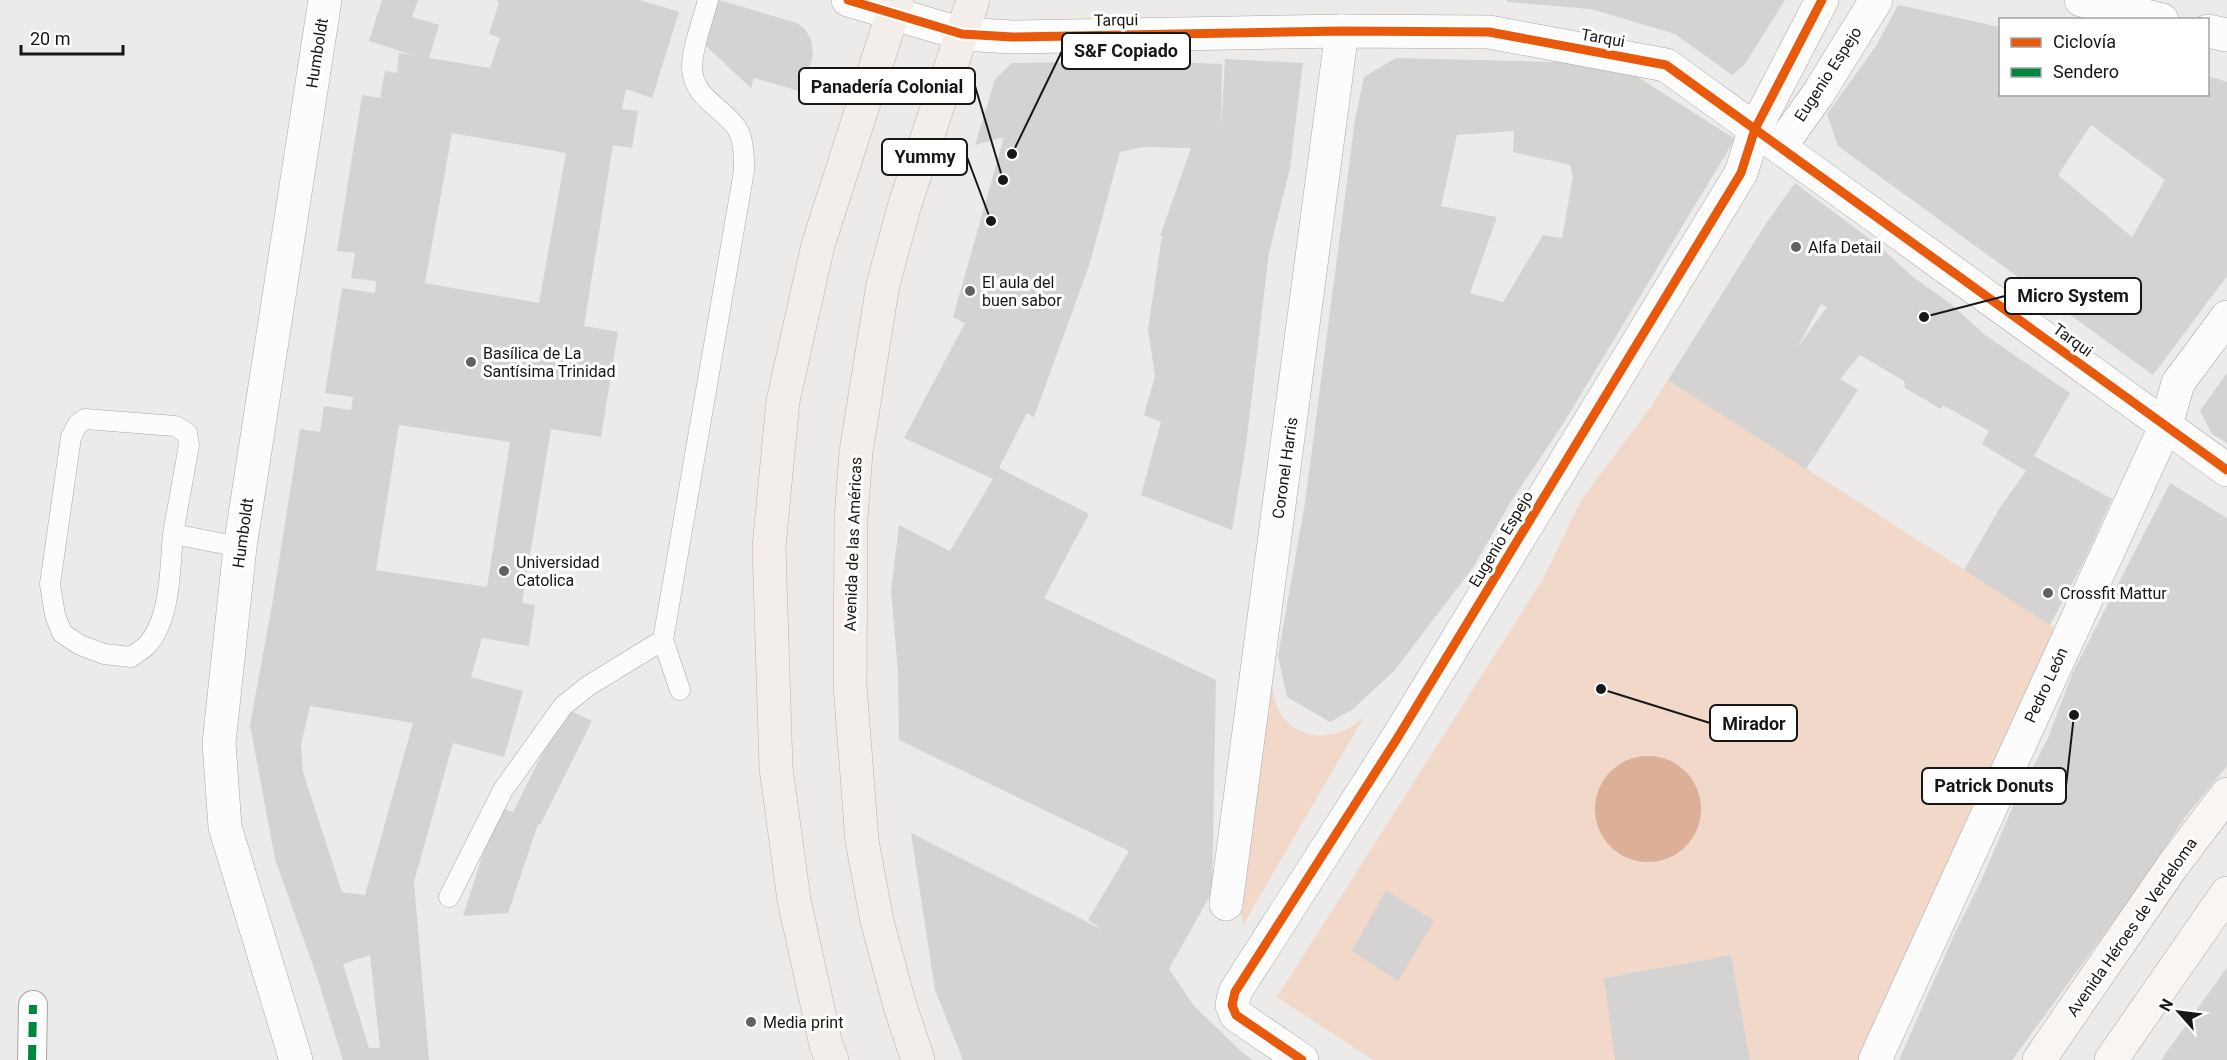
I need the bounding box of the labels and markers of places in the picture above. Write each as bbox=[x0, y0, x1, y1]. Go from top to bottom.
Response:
callout: S&F Copiado bbox=[1062, 33, 1190, 69]
callout: Panadería Colonial bbox=[799, 68, 975, 104]
callout: Yummy bbox=[882, 139, 967, 175]
place label: Alfa Detail bbox=[1808, 238, 1881, 257]
marker: Alfa Detail bbox=[1789, 240, 1803, 254]
place label: El aula del buen sabor bbox=[982, 273, 1062, 310]
callout: Micro System bbox=[2005, 278, 2141, 314]
marker: El aula del buen sabor bbox=[963, 284, 977, 298]
place label: Basílica de La Santísima Trinidad bbox=[483, 344, 616, 381]
marker: Basílica de La Santísima Trinidad bbox=[464, 355, 478, 369]
place label: Universidad Catolica bbox=[516, 553, 600, 590]
marker: Universidad Catolica bbox=[497, 564, 511, 578]
place label: Crossfit Mattur bbox=[2060, 584, 2167, 603]
marker: Crossfit Mattur bbox=[2041, 586, 2055, 600]
callout: Mirador bbox=[1710, 705, 1797, 741]
callout: Patrick Donuts bbox=[1922, 768, 2066, 804]
place label: Media print bbox=[763, 1013, 843, 1032]
marker: Media print bbox=[744, 1015, 758, 1029]

